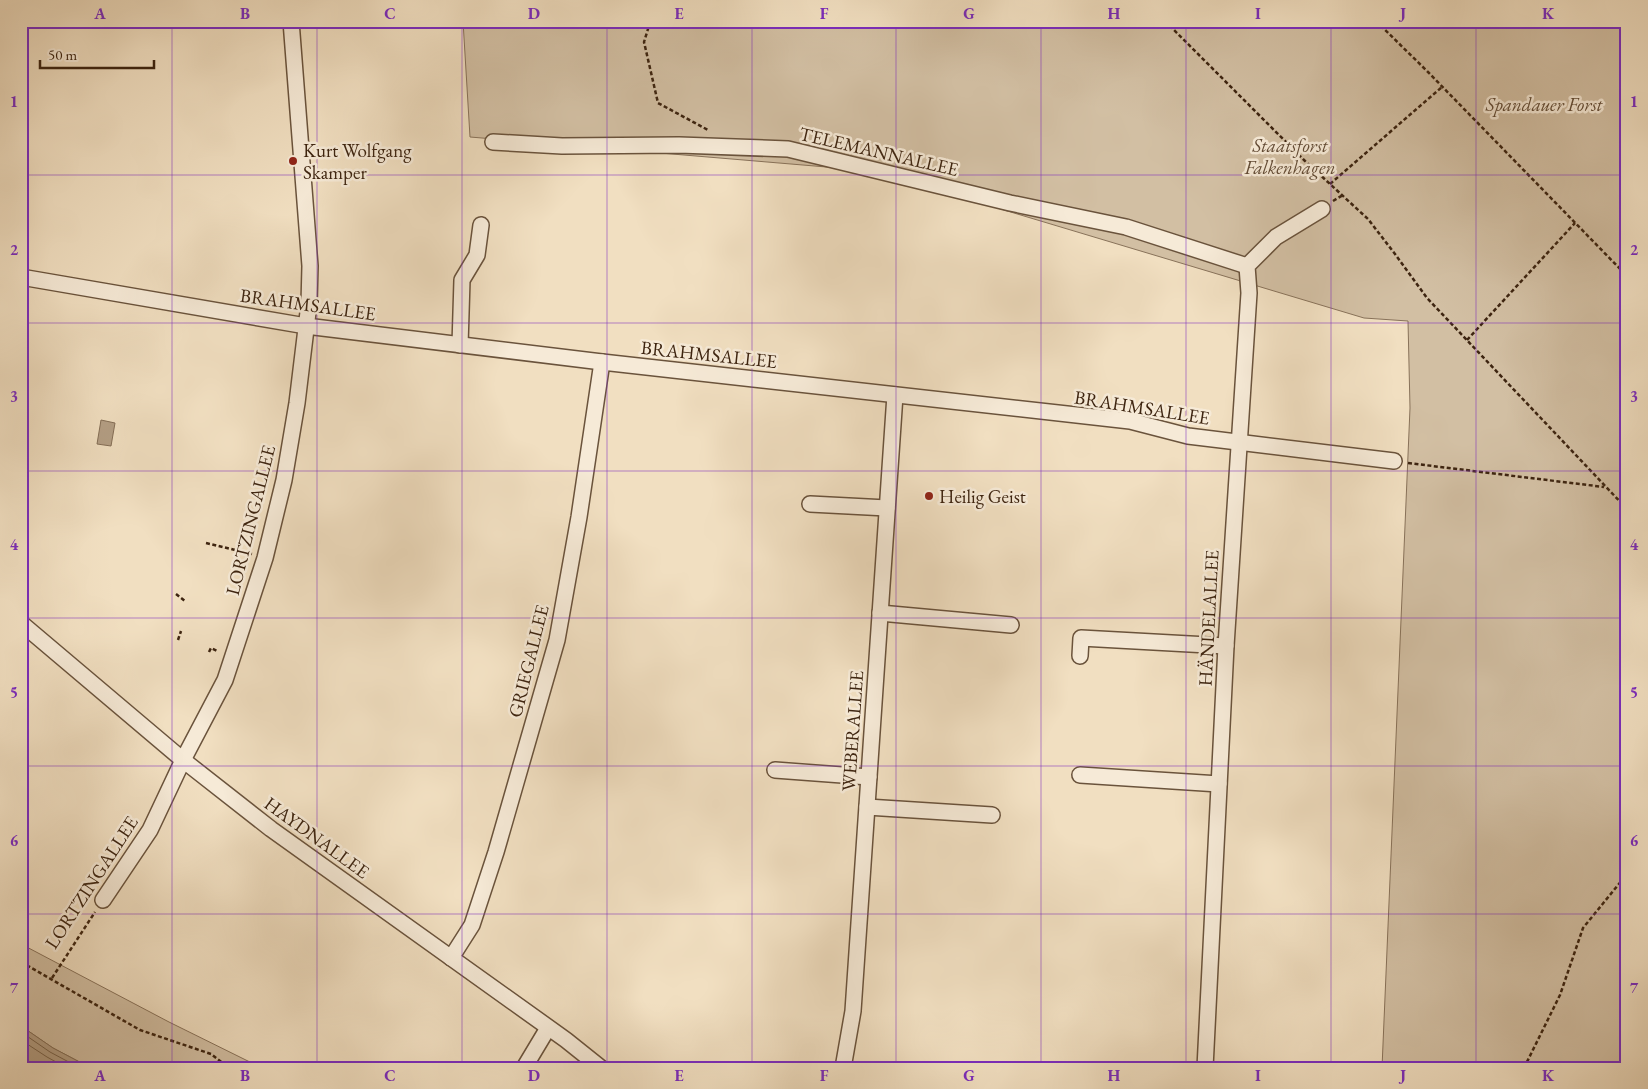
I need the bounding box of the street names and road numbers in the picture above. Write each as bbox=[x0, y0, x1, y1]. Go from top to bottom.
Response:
street label: TELEMANNALLEE bbox=[797, 121, 961, 182]
street label: BRAHMSALLEE bbox=[238, 283, 378, 326]
street label: BRAHMSALLEE bbox=[640, 335, 779, 374]
street label: BRAHMSALLEE bbox=[1072, 384, 1212, 431]
street label: LORTZINGALLEE bbox=[220, 442, 281, 598]
street label: HÄNDELALLEE bbox=[1192, 549, 1225, 687]
street label: GRIEGALLEE bbox=[502, 602, 555, 720]
street label: WEBERALLEE bbox=[836, 669, 869, 792]
street label: HAYDNALLEE bbox=[259, 791, 375, 884]
street label: LORTZINGALLEE bbox=[39, 811, 144, 953]

